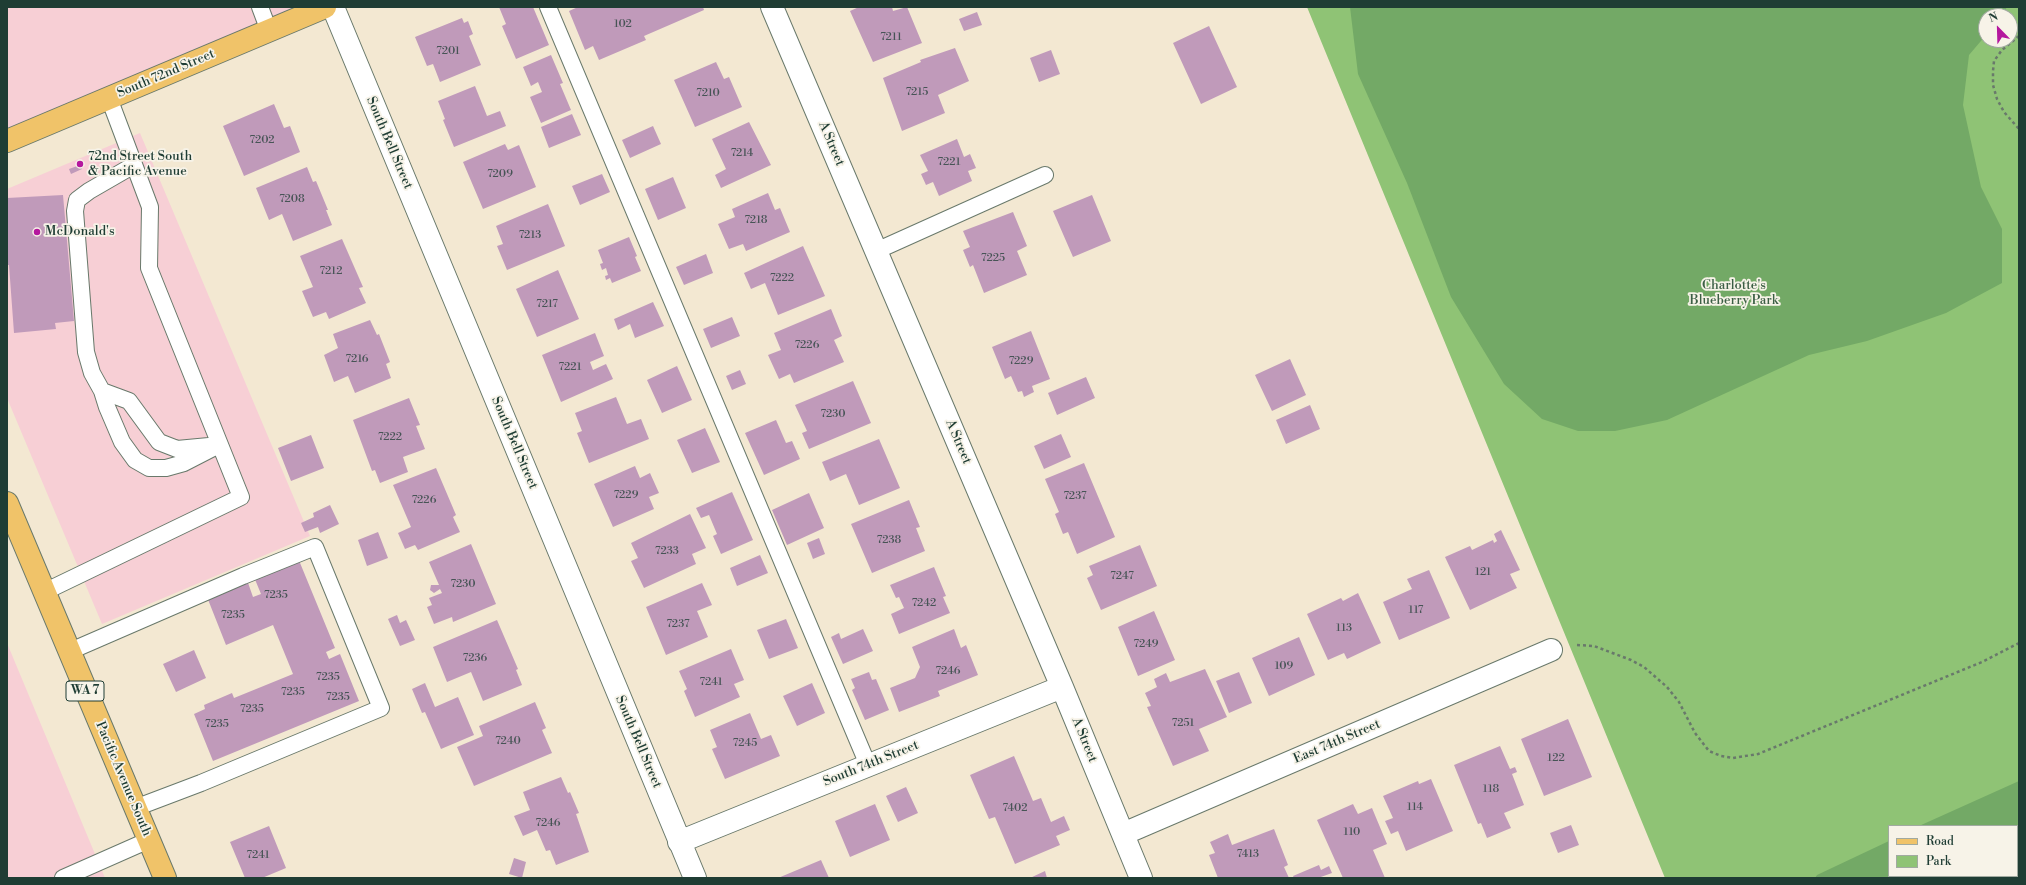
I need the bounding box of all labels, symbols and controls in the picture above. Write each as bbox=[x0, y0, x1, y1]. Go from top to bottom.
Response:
north arrow bbox=[1978, 8, 2018, 48]
text: N bbox=[1987, 10, 2000, 26]
house number: 102 bbox=[614, 17, 632, 31]
house number: 7211 bbox=[880, 30, 902, 44]
house number: 7201 bbox=[436, 44, 460, 58]
street label: South 72nd Street bbox=[115, 46, 217, 102]
house number: 7215 bbox=[906, 85, 928, 99]
house number: 7210 bbox=[696, 86, 720, 100]
street label: South Bell Street bbox=[363, 95, 415, 191]
street label: A Street bbox=[815, 119, 847, 169]
house number: 7202 bbox=[249, 133, 275, 147]
house number: 7214 bbox=[731, 146, 753, 160]
place label: 72nd Street South & Pacific Avenue bbox=[88, 149, 192, 180]
house number: 7221 bbox=[938, 155, 960, 169]
marker: 72nd Street South & Pacific Avenue bbox=[75, 159, 85, 169]
house number: 7209 bbox=[487, 167, 513, 181]
house number: 7208 bbox=[279, 192, 305, 206]
house number: 7218 bbox=[744, 213, 768, 227]
place label: McDonald's bbox=[45, 224, 115, 240]
marker: McDonald's bbox=[32, 227, 42, 237]
house number: 7213 bbox=[519, 228, 541, 242]
house number: 7225 bbox=[981, 251, 1005, 265]
house number: 7212 bbox=[319, 264, 343, 278]
house number: 7222 bbox=[770, 271, 794, 285]
park label: Charlotte's Blueberry Park bbox=[1690, 278, 1778, 309]
house number: 7217 bbox=[536, 297, 558, 311]
house number: 7226 bbox=[795, 338, 819, 352]
house number: 7216 bbox=[346, 352, 368, 366]
house number: 7229 bbox=[1009, 354, 1033, 368]
house number: 7221 bbox=[559, 360, 581, 374]
street label: South Bell Street bbox=[488, 395, 540, 491]
house number: 7230 bbox=[820, 407, 846, 421]
street label: A Street bbox=[942, 417, 974, 467]
house number: 7222 bbox=[378, 430, 402, 444]
house number: 7229 bbox=[614, 488, 638, 502]
house number: 7237 bbox=[1063, 489, 1087, 503]
house number: 7226 bbox=[412, 493, 436, 507]
house number: 7238 bbox=[877, 533, 901, 547]
house number: 7233 bbox=[655, 544, 679, 558]
house number: 121 bbox=[1475, 565, 1491, 579]
house number: 7247 bbox=[1110, 569, 1134, 583]
house number: 7230 bbox=[450, 577, 476, 591]
house number: 7235 bbox=[264, 588, 288, 602]
house number: 7242 bbox=[912, 596, 936, 610]
house number: 117 bbox=[1409, 603, 1423, 617]
house number: 7235 bbox=[221, 608, 245, 622]
house number: 7237 bbox=[666, 617, 690, 631]
house number: 113 bbox=[1336, 621, 1352, 635]
house number: 7249 bbox=[1134, 637, 1158, 651]
house number: 7236 bbox=[463, 651, 487, 665]
house number: 109 bbox=[1275, 659, 1293, 673]
house number: 7246 bbox=[936, 664, 960, 678]
house number: 7235 bbox=[316, 670, 340, 684]
house number: 7241 bbox=[699, 675, 723, 689]
road number: WA 7 bbox=[66, 681, 104, 701]
house number: 7235 bbox=[281, 685, 305, 699]
house number: 7235 bbox=[326, 690, 350, 704]
street label: South Bell Street bbox=[612, 694, 664, 790]
house number: 7235 bbox=[240, 702, 264, 716]
street label: A Street bbox=[1068, 715, 1100, 765]
house number: 7251 bbox=[1172, 716, 1194, 730]
house number: 7235 bbox=[205, 717, 229, 731]
street label: East 74th Street bbox=[1291, 717, 1383, 767]
street label: Pacific Avenue South bbox=[92, 719, 154, 839]
house number: 7240 bbox=[495, 734, 521, 748]
house number: 7245 bbox=[733, 736, 757, 750]
street label: South 74th Street bbox=[821, 738, 921, 790]
house number: 122 bbox=[1547, 751, 1565, 765]
house number: 118 bbox=[1483, 782, 1499, 796]
house number: 114 bbox=[1407, 800, 1423, 814]
house number: 7402 bbox=[1003, 801, 1027, 815]
house number: 7246 bbox=[536, 816, 560, 830]
house number: 110 bbox=[1344, 825, 1360, 839]
legend bbox=[1888, 825, 2018, 877]
text: Road bbox=[1926, 834, 1954, 849]
house number: 7413 bbox=[1237, 847, 1259, 861]
house number: 7241 bbox=[246, 848, 270, 862]
text: Park bbox=[1926, 854, 1951, 869]

